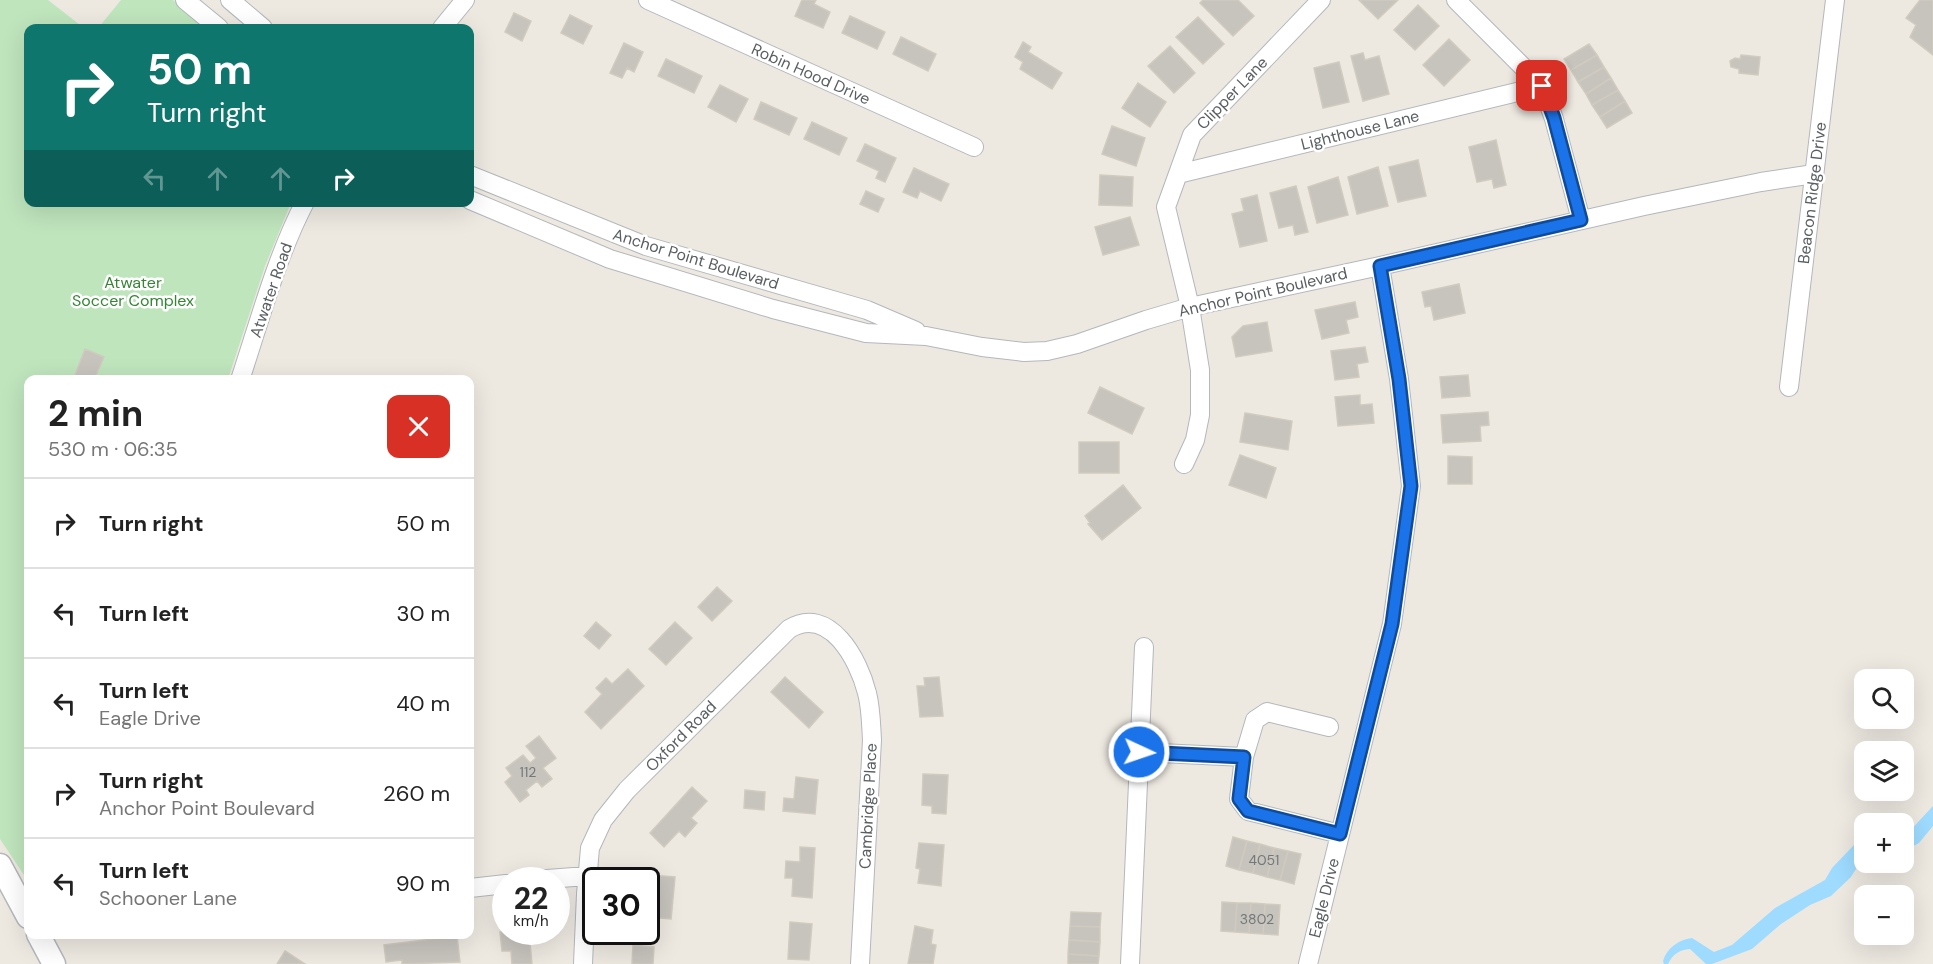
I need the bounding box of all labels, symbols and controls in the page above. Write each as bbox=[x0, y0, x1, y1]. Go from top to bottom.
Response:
street label: Robin Hood Drive bbox=[748, 38, 874, 110]
text: 50 m bbox=[147, 42, 252, 97]
icon: right bbox=[48, 48, 126, 126]
street label: Clipper Lane bbox=[1192, 52, 1272, 134]
pin bbox=[1516, 60, 1567, 111]
icon: arrive bbox=[1525, 69, 1558, 102]
text: Turn right bbox=[147, 95, 267, 130]
street label: Lighthouse Lane bbox=[1299, 105, 1421, 155]
street label: Beacon Ridge Drive bbox=[1793, 121, 1831, 265]
icon: left bbox=[138, 162, 171, 195]
icon: ahead bbox=[201, 162, 234, 195]
icon: ahead bbox=[264, 162, 297, 195]
icon: right bbox=[327, 162, 360, 195]
street label: Anchor Point Boulevard bbox=[610, 224, 782, 294]
street label: Atwater Road bbox=[245, 240, 297, 340]
street label: Anchor Point Boulevard bbox=[1176, 262, 1350, 322]
park label: Atwater Soccer Complex bbox=[72, 272, 194, 311]
text: 2 min bbox=[48, 390, 143, 437]
button: close bbox=[387, 395, 450, 458]
text: 530 m · 06:35 bbox=[48, 436, 178, 462]
icon: right bbox=[48, 507, 81, 540]
text: Turn right bbox=[99, 509, 204, 538]
text: 50 m bbox=[396, 509, 450, 538]
icon: left bbox=[48, 597, 81, 630]
text: Turn left bbox=[99, 599, 189, 628]
text: 30 m bbox=[396, 599, 450, 628]
map controls bbox=[1854, 669, 1914, 945]
button: search bbox=[1854, 669, 1914, 729]
text: Turn left bbox=[99, 676, 189, 705]
icon: left bbox=[48, 687, 81, 720]
text: 40 m bbox=[396, 689, 450, 718]
street label: Oxford Road bbox=[641, 696, 721, 776]
text: Eagle Drive bbox=[99, 705, 201, 731]
position arrow bbox=[1107, 720, 1171, 784]
button: layers bbox=[1854, 741, 1914, 801]
street label: Cambridge Place bbox=[854, 743, 882, 869]
house number: 112 bbox=[520, 763, 536, 781]
text: Turn right bbox=[99, 766, 204, 795]
icon: right bbox=[48, 777, 81, 810]
text: 260 m bbox=[383, 779, 450, 808]
text: Anchor Point Boulevard bbox=[99, 795, 315, 821]
button: + bbox=[1854, 813, 1914, 873]
house number: 4051 bbox=[1249, 851, 1279, 869]
text: Turn left bbox=[99, 856, 189, 885]
street label: Eagle Drive bbox=[1304, 856, 1344, 940]
icon: left bbox=[48, 867, 81, 900]
speed limit sign: 30 bbox=[582, 867, 660, 945]
text: 90 m bbox=[396, 869, 450, 898]
text: 22 bbox=[514, 879, 548, 918]
text: Schooner Lane bbox=[99, 885, 237, 911]
button: − bbox=[1854, 885, 1914, 945]
house number: 3802 bbox=[1240, 910, 1274, 928]
text: km/h bbox=[513, 911, 549, 931]

